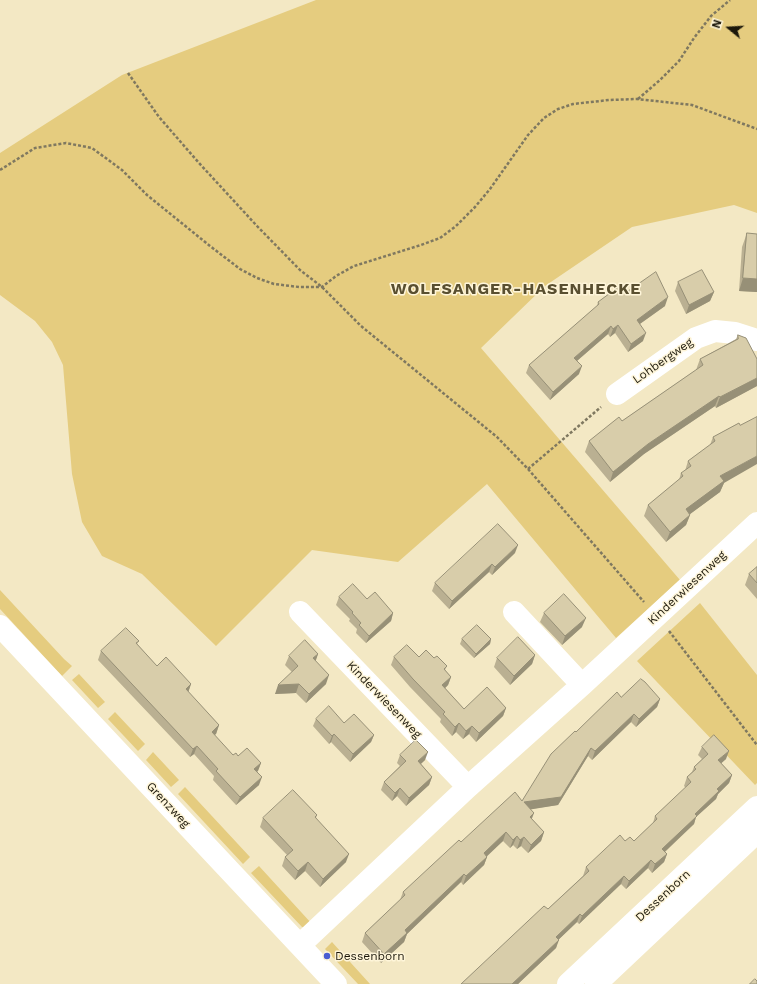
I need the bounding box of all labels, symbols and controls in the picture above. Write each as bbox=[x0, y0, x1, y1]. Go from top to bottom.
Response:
north arrow bbox=[709, 8, 749, 48]
text: N bbox=[710, 18, 725, 30]
district label: WOLFSANGER-HASENHECKE bbox=[391, 279, 641, 299]
street label: Lohbergweg bbox=[630, 335, 696, 387]
street label: Kinderwiesenweg bbox=[645, 548, 729, 628]
street label: Kinderwiesenweg bbox=[343, 658, 425, 742]
street label: Grenzweg bbox=[143, 779, 193, 831]
street label: Dessenborn bbox=[633, 867, 693, 925]
place label: Dessenborn bbox=[335, 949, 405, 963]
marker: Dessenborn bbox=[322, 951, 332, 961]

